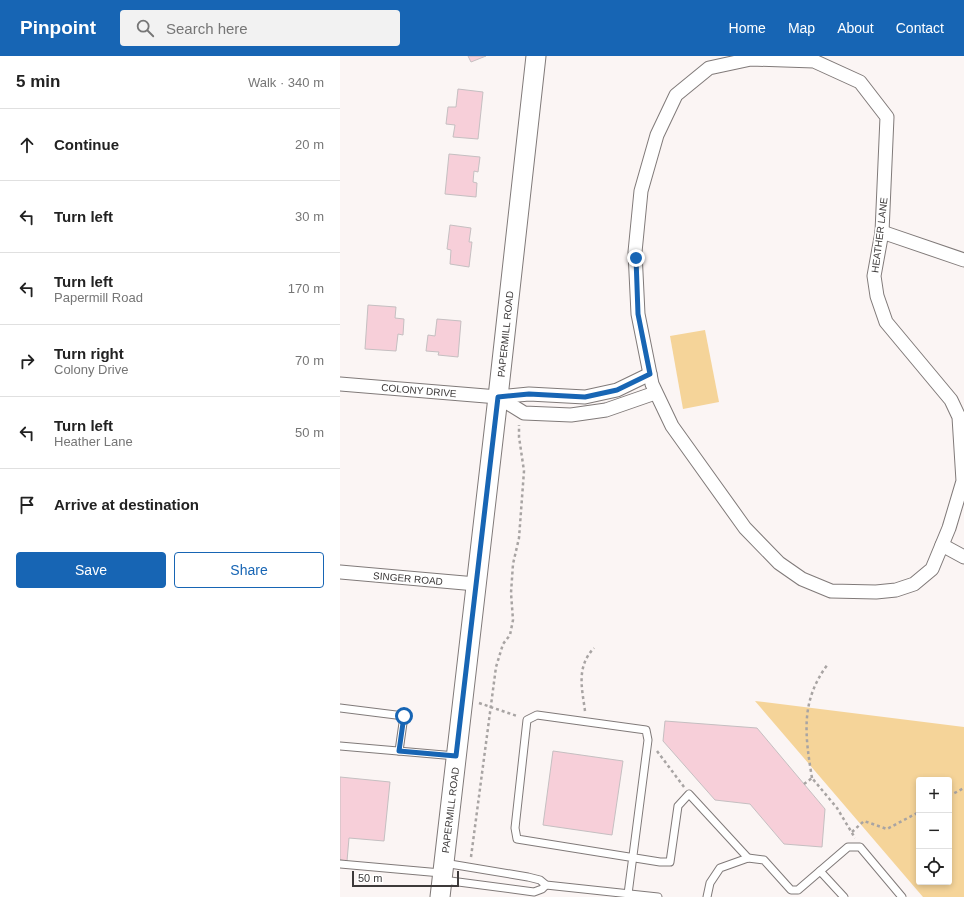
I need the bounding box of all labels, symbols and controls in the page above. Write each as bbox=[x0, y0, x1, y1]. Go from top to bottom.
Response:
search box bbox=[120, 10, 400, 46]
text: Pinpoint bbox=[20, 17, 96, 38]
icon: search bbox=[134, 17, 156, 39]
text: Search here bbox=[166, 20, 248, 37]
text: Home bbox=[729, 20, 766, 36]
text: Map bbox=[788, 20, 815, 36]
text: About bbox=[837, 20, 874, 36]
text: Contact bbox=[896, 20, 944, 36]
text: 5 min bbox=[16, 72, 60, 91]
text: Walk · 340 m bbox=[248, 75, 324, 90]
icon: ahead bbox=[16, 134, 38, 156]
text: Continue bbox=[54, 136, 119, 153]
text: 20 m bbox=[295, 137, 324, 152]
street label: HEATHER LANE bbox=[869, 196, 890, 273]
icon: left bbox=[16, 206, 38, 228]
text: Turn left bbox=[54, 208, 113, 225]
text: 30 m bbox=[295, 209, 324, 224]
route end bbox=[627, 249, 645, 267]
text: Turn left bbox=[54, 273, 113, 290]
icon: left bbox=[16, 278, 38, 300]
text: 170 m bbox=[288, 281, 324, 296]
text: Papermill Road bbox=[54, 290, 143, 305]
street label: PAPERMILL ROAD bbox=[495, 290, 515, 378]
text: Turn right bbox=[54, 345, 124, 362]
icon: right bbox=[16, 350, 38, 372]
text: 70 m bbox=[295, 353, 324, 368]
text: Colony Drive bbox=[54, 362, 128, 377]
street label: COLONY DRIVE bbox=[381, 382, 457, 399]
text: Turn left bbox=[54, 417, 113, 434]
icon: left bbox=[16, 422, 38, 444]
text: 50 m bbox=[295, 425, 324, 440]
text: Heather Lane bbox=[54, 434, 133, 449]
icon: arrive bbox=[16, 494, 38, 516]
text: Arrive at destination bbox=[54, 496, 199, 513]
button: Save bbox=[16, 552, 166, 588]
button: Share bbox=[174, 552, 324, 588]
street label: SINGER ROAD bbox=[373, 570, 443, 587]
route start bbox=[395, 707, 413, 725]
street label: PAPERMILL ROAD bbox=[440, 766, 461, 854]
map controls bbox=[916, 777, 952, 885]
button: + bbox=[916, 777, 952, 813]
button: − bbox=[916, 813, 952, 849]
button: locate bbox=[916, 849, 952, 885]
scale bar bbox=[352, 869, 459, 888]
text: 50 m bbox=[358, 872, 382, 884]

